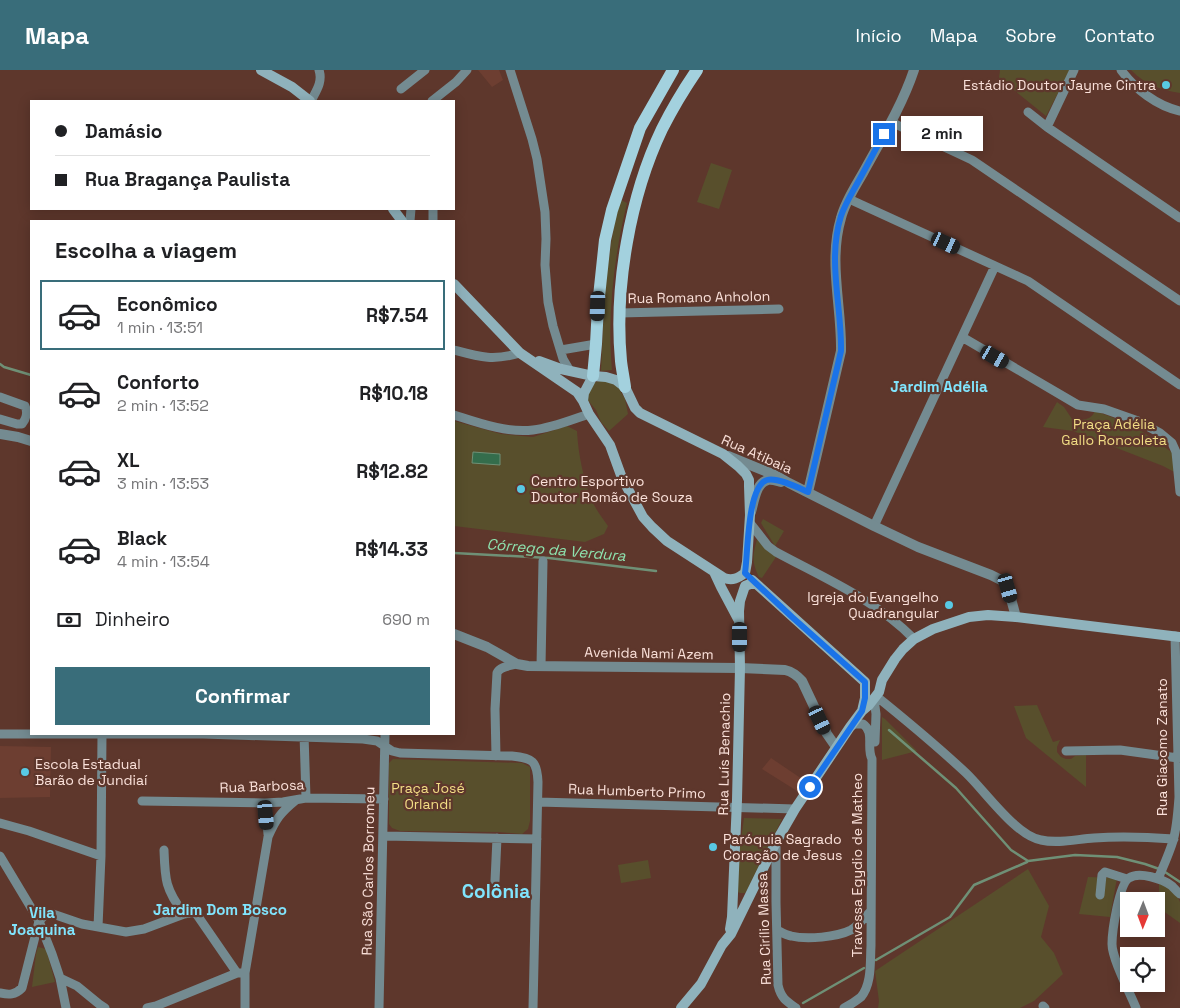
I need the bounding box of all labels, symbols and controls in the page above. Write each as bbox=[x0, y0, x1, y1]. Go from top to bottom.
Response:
text: Mapa bbox=[25, 20, 89, 51]
text: Início bbox=[856, 24, 902, 47]
text: Mapa bbox=[930, 24, 978, 47]
text: Sobre bbox=[1006, 24, 1056, 47]
text: Contato bbox=[1084, 24, 1155, 47]
place label: Estádio Doutor Jayme Cintra bbox=[963, 76, 1156, 94]
marker: Estádio Doutor Jayme Cintra bbox=[1160, 79, 1172, 91]
callout: 2 min bbox=[902, 116, 984, 152]
text: Damásio bbox=[85, 119, 162, 144]
route end bbox=[873, 123, 895, 145]
text: 2 min bbox=[921, 123, 963, 144]
text: Rua Bragança Paulista bbox=[85, 167, 290, 192]
car bbox=[929, 230, 962, 256]
text: Escolha a viagem bbox=[55, 236, 237, 264]
street label: Rua Romano Anholon bbox=[628, 287, 770, 307]
car bbox=[589, 291, 606, 321]
text: Econômico bbox=[117, 292, 218, 317]
icon: car bbox=[57, 293, 102, 338]
text: R$7.54 bbox=[366, 303, 428, 328]
text: 1 min · 13:51 bbox=[117, 317, 203, 338]
car bbox=[978, 343, 1011, 371]
text: Conforto bbox=[117, 370, 199, 395]
icon: car bbox=[57, 371, 102, 416]
district label: Jardim Adélia bbox=[890, 377, 988, 396]
text: R$10.18 bbox=[359, 381, 428, 406]
text: 2 min · 13:52 bbox=[117, 395, 209, 416]
park label: Praça Adélia Gallo Roncoleta bbox=[1061, 415, 1167, 449]
street label: Rua Atibaia bbox=[719, 430, 795, 478]
text: XL bbox=[117, 448, 140, 473]
icon: car bbox=[57, 449, 102, 494]
text: R$12.82 bbox=[356, 459, 428, 484]
place label: Centro Esportivo Doutor Romão de Souza bbox=[531, 472, 693, 506]
text: 3 min · 13:53 bbox=[117, 473, 209, 494]
marker: Centro Esportivo Doutor Romão de Souza bbox=[515, 483, 527, 495]
text: Black bbox=[117, 526, 167, 551]
icon: car bbox=[57, 527, 102, 572]
water label: Córrego da Verdura bbox=[486, 534, 627, 565]
text: R$14.33 bbox=[355, 537, 428, 562]
text: 4 min · 13:54 bbox=[117, 551, 210, 572]
car bbox=[996, 572, 1019, 604]
place label: Igreja do Evangelho Quadrangular bbox=[807, 588, 939, 622]
marker: Igreja do Evangelho Quadrangular bbox=[943, 599, 955, 611]
icon: cash bbox=[55, 606, 83, 634]
text: Dinheiro bbox=[95, 607, 170, 632]
text: 690 m bbox=[382, 609, 430, 630]
car bbox=[732, 622, 747, 652]
street label: Avenida Nami Azem bbox=[584, 643, 714, 663]
button: Confirmar bbox=[55, 667, 430, 725]
street label: Rua Giacomo Zanato bbox=[1153, 678, 1171, 816]
street label: Rua Luís Benachio bbox=[714, 693, 734, 815]
car bbox=[806, 703, 833, 737]
place label: Escola Estadual Barão de Jundiaí bbox=[35, 755, 148, 789]
marker: Escola Estadual Barão de Jundiaí bbox=[19, 766, 31, 778]
street label: Travessa Egydio de Matheo bbox=[848, 773, 866, 957]
street label: Rua Barbosa bbox=[219, 776, 305, 796]
route start bbox=[799, 776, 821, 798]
park label: Praça José Orlandi bbox=[391, 779, 465, 813]
street label: Rua Humberto Primo bbox=[568, 780, 706, 802]
street label: Rua São Carlos Borromeu bbox=[358, 786, 378, 956]
car bbox=[257, 799, 274, 831]
place label: Paróquia Sagrado Coração de Jesus bbox=[723, 830, 842, 864]
marker: Paróquia Sagrado Coração de Jesus bbox=[707, 841, 719, 853]
street label: Rua Cirílio Massa bbox=[753, 873, 775, 985]
district label: Colônia bbox=[462, 879, 530, 904]
north arrow bbox=[1120, 892, 1165, 938]
map controls bbox=[1120, 892, 1165, 992]
district label: Jardim Dom Bosco bbox=[153, 900, 287, 919]
district label: Vila Joaquina bbox=[9, 903, 76, 939]
button: locate bbox=[1120, 947, 1165, 992]

